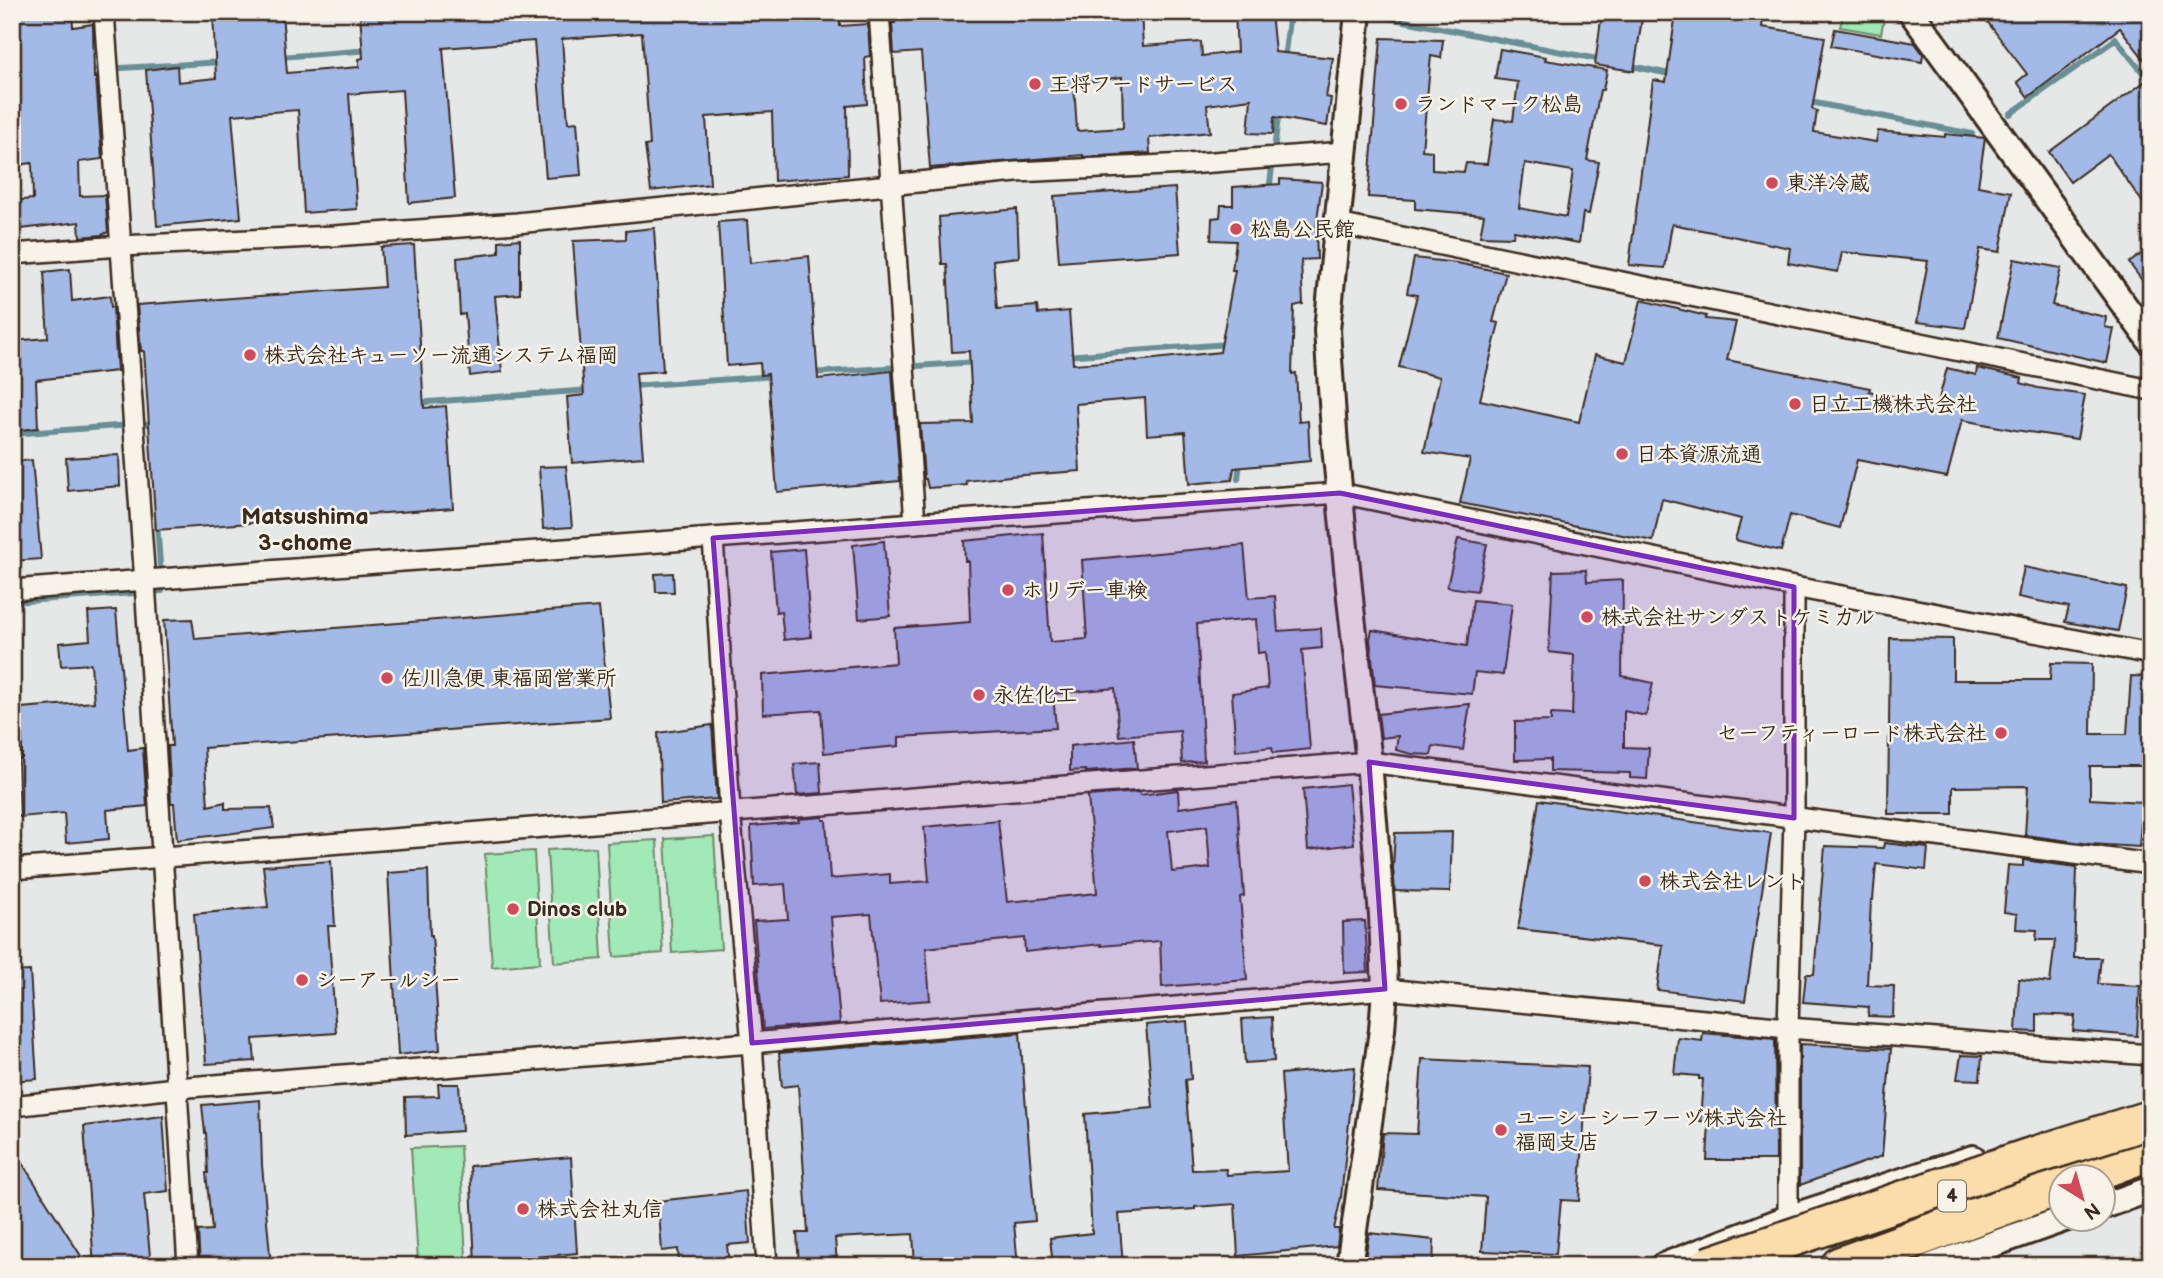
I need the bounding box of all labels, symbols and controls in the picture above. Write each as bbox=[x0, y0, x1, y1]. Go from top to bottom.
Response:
place label: 王将フードサービス bbox=[1049, 72, 1237, 97]
marker: 王将フードサービス bbox=[1027, 76, 1043, 92]
place label: ランドマーク松島 bbox=[1415, 92, 1583, 117]
marker: ランドマーク松島 bbox=[1393, 96, 1409, 112]
place label: 東洋冷蔵 bbox=[1786, 171, 1870, 196]
marker: 東洋冷蔵 bbox=[1764, 175, 1780, 191]
place label: 松島公民館 bbox=[1250, 217, 1355, 242]
marker: 松島公民館 bbox=[1228, 221, 1244, 237]
place label: 株式会社キューソー流通システム福岡 bbox=[264, 343, 618, 368]
marker: 株式会社キューソー流通システム福岡 bbox=[242, 347, 258, 363]
place label: 日立工機株式会社 bbox=[1809, 392, 1977, 417]
marker: 日立工機株式会社 bbox=[1787, 396, 1803, 412]
place label: 日本資源流通 bbox=[1636, 442, 1762, 467]
marker: 日本資源流通 bbox=[1614, 446, 1630, 462]
district label: Matsushima 3-chome bbox=[241, 503, 369, 557]
place label: ホリデー車検 bbox=[1022, 578, 1148, 603]
marker: ホリデー車検 bbox=[1000, 582, 1016, 598]
place label: 株式会社サンダストケミカル bbox=[1601, 605, 1875, 630]
marker: 株式会社サンダストケミカル bbox=[1579, 609, 1595, 625]
place label: 佐川急便 東福岡営業所 bbox=[401, 666, 617, 691]
marker: 佐川急便 東福岡営業所 bbox=[379, 670, 395, 686]
place label: 永佐化工 bbox=[993, 683, 1077, 708]
marker: 永佐化工 bbox=[971, 687, 987, 703]
place label: セーフティーロード株式会社 bbox=[1717, 721, 1987, 746]
marker: セーフティーロード株式会社 bbox=[1993, 725, 2009, 741]
place label: 株式会社レント bbox=[1659, 869, 1806, 894]
marker: 株式会社レント bbox=[1637, 873, 1653, 889]
place label: Dinos club bbox=[527, 897, 627, 922]
marker: Dinos club bbox=[505, 901, 521, 917]
place label: シーアールシー bbox=[316, 968, 461, 993]
marker: シーアールシー bbox=[294, 972, 310, 988]
place label: ユーシーシーフーヅ株式会社 福岡支店 bbox=[1515, 1106, 1787, 1155]
marker: ユーシーシーフーヅ株式会社 福岡支店 bbox=[1493, 1122, 1509, 1138]
north arrow bbox=[2048, 1162, 2118, 1232]
road number: 4 bbox=[1938, 1180, 1966, 1212]
place label: 株式会社丸信 bbox=[537, 1197, 663, 1222]
text: N bbox=[2079, 1197, 2104, 1224]
marker: 株式会社丸信 bbox=[515, 1201, 531, 1217]

